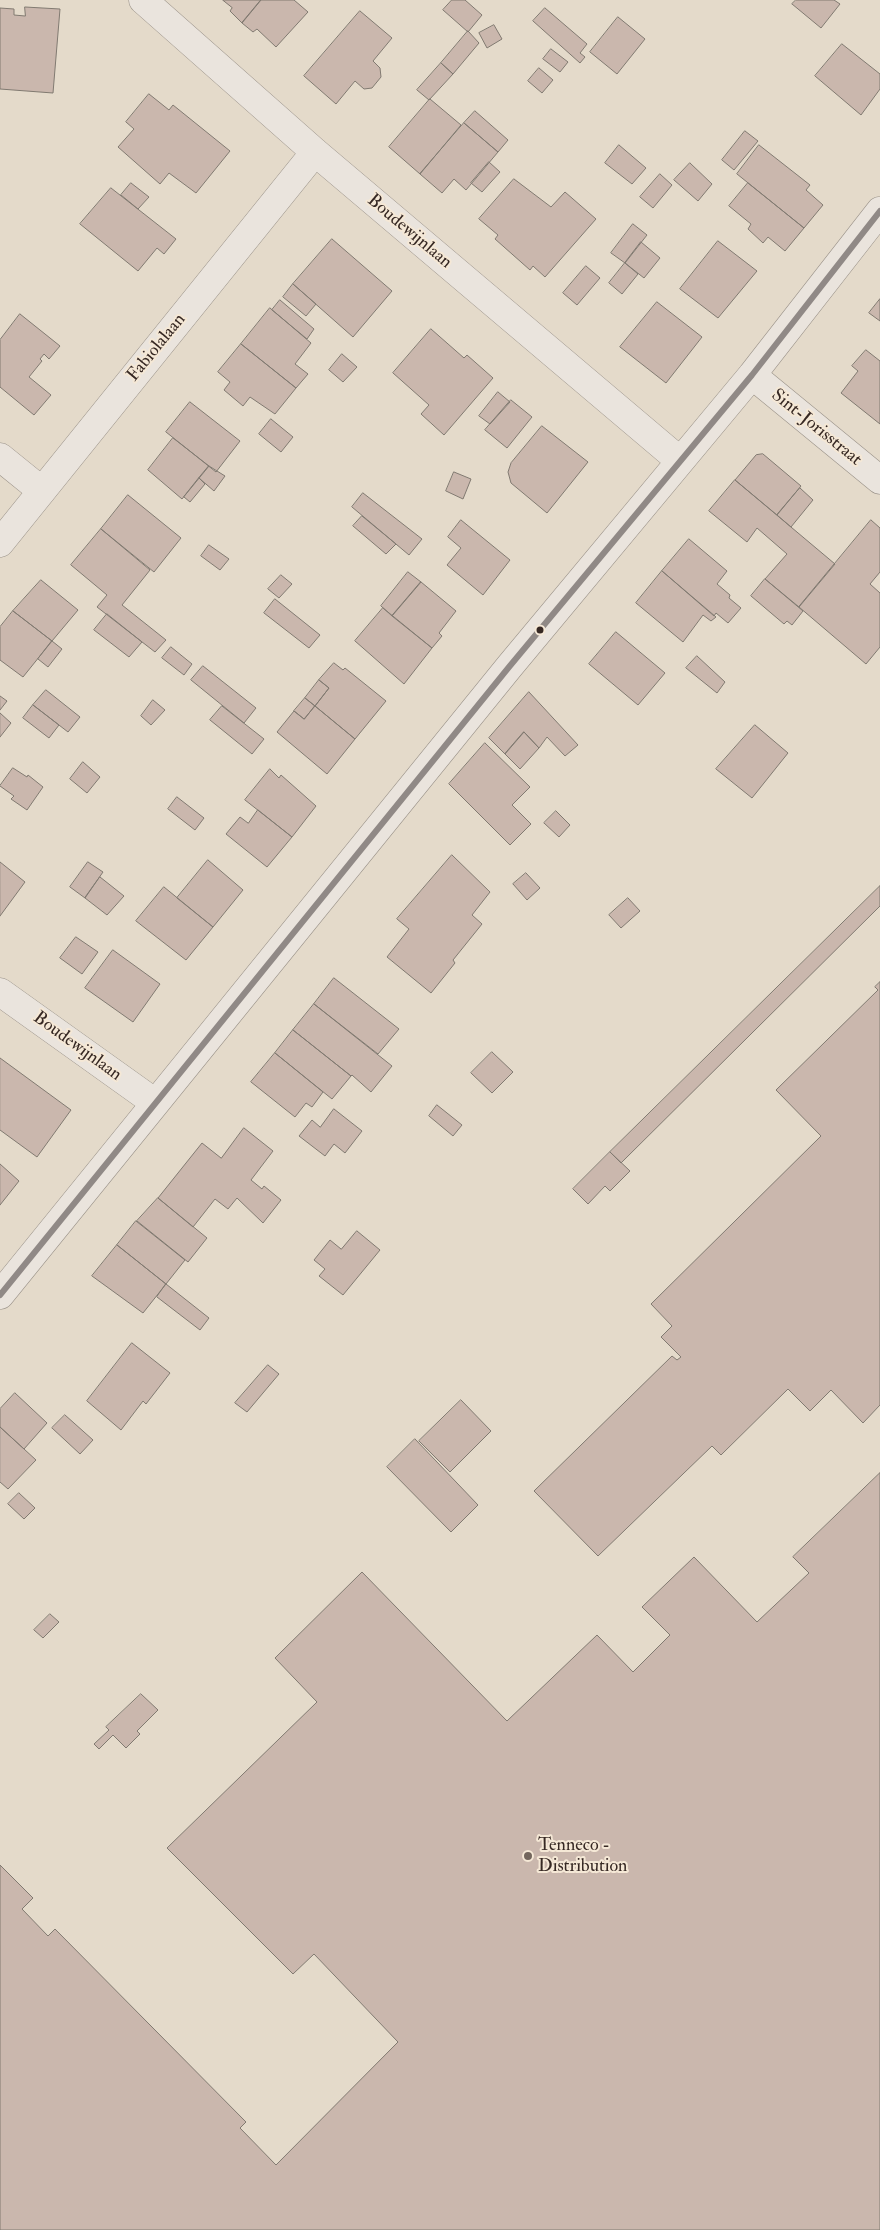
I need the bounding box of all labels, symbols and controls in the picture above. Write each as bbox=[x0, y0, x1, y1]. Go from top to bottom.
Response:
street label: Boudewijnlaan bbox=[362, 190, 456, 274]
street label: Fabiolalaan bbox=[123, 310, 191, 386]
street label: Sint-Jorisstraat bbox=[766, 385, 866, 471]
unlabelled marker bbox=[535, 625, 545, 635]
street label: Boudewijnlaan bbox=[29, 1008, 125, 1086]
place label: Tenneco - Distribution bbox=[538, 1835, 627, 1878]
marker: Tenneco - Distribution bbox=[522, 1850, 534, 1862]

